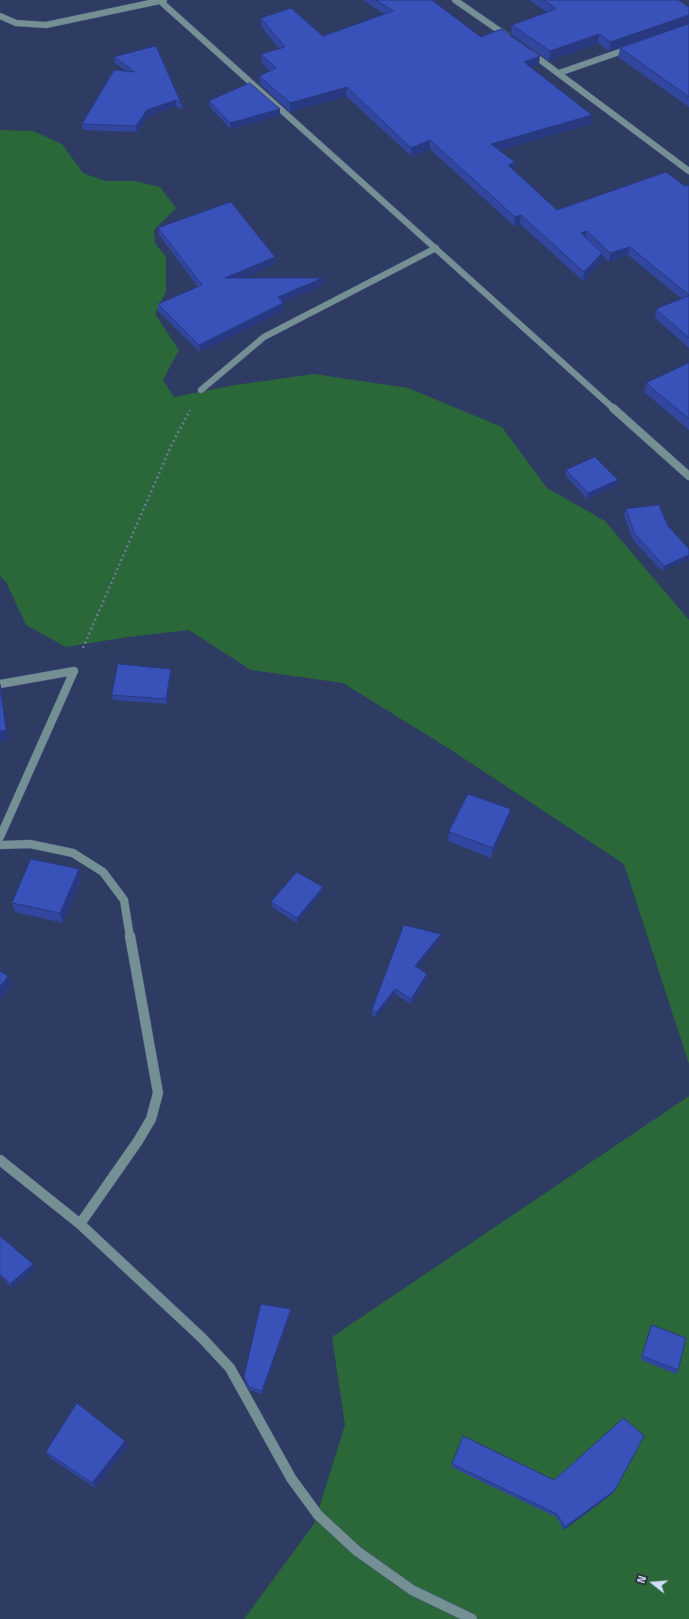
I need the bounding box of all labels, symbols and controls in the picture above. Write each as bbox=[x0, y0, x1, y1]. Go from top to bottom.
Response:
north arrow bbox=[633, 1563, 673, 1603]
text: N bbox=[633, 1574, 650, 1585]

